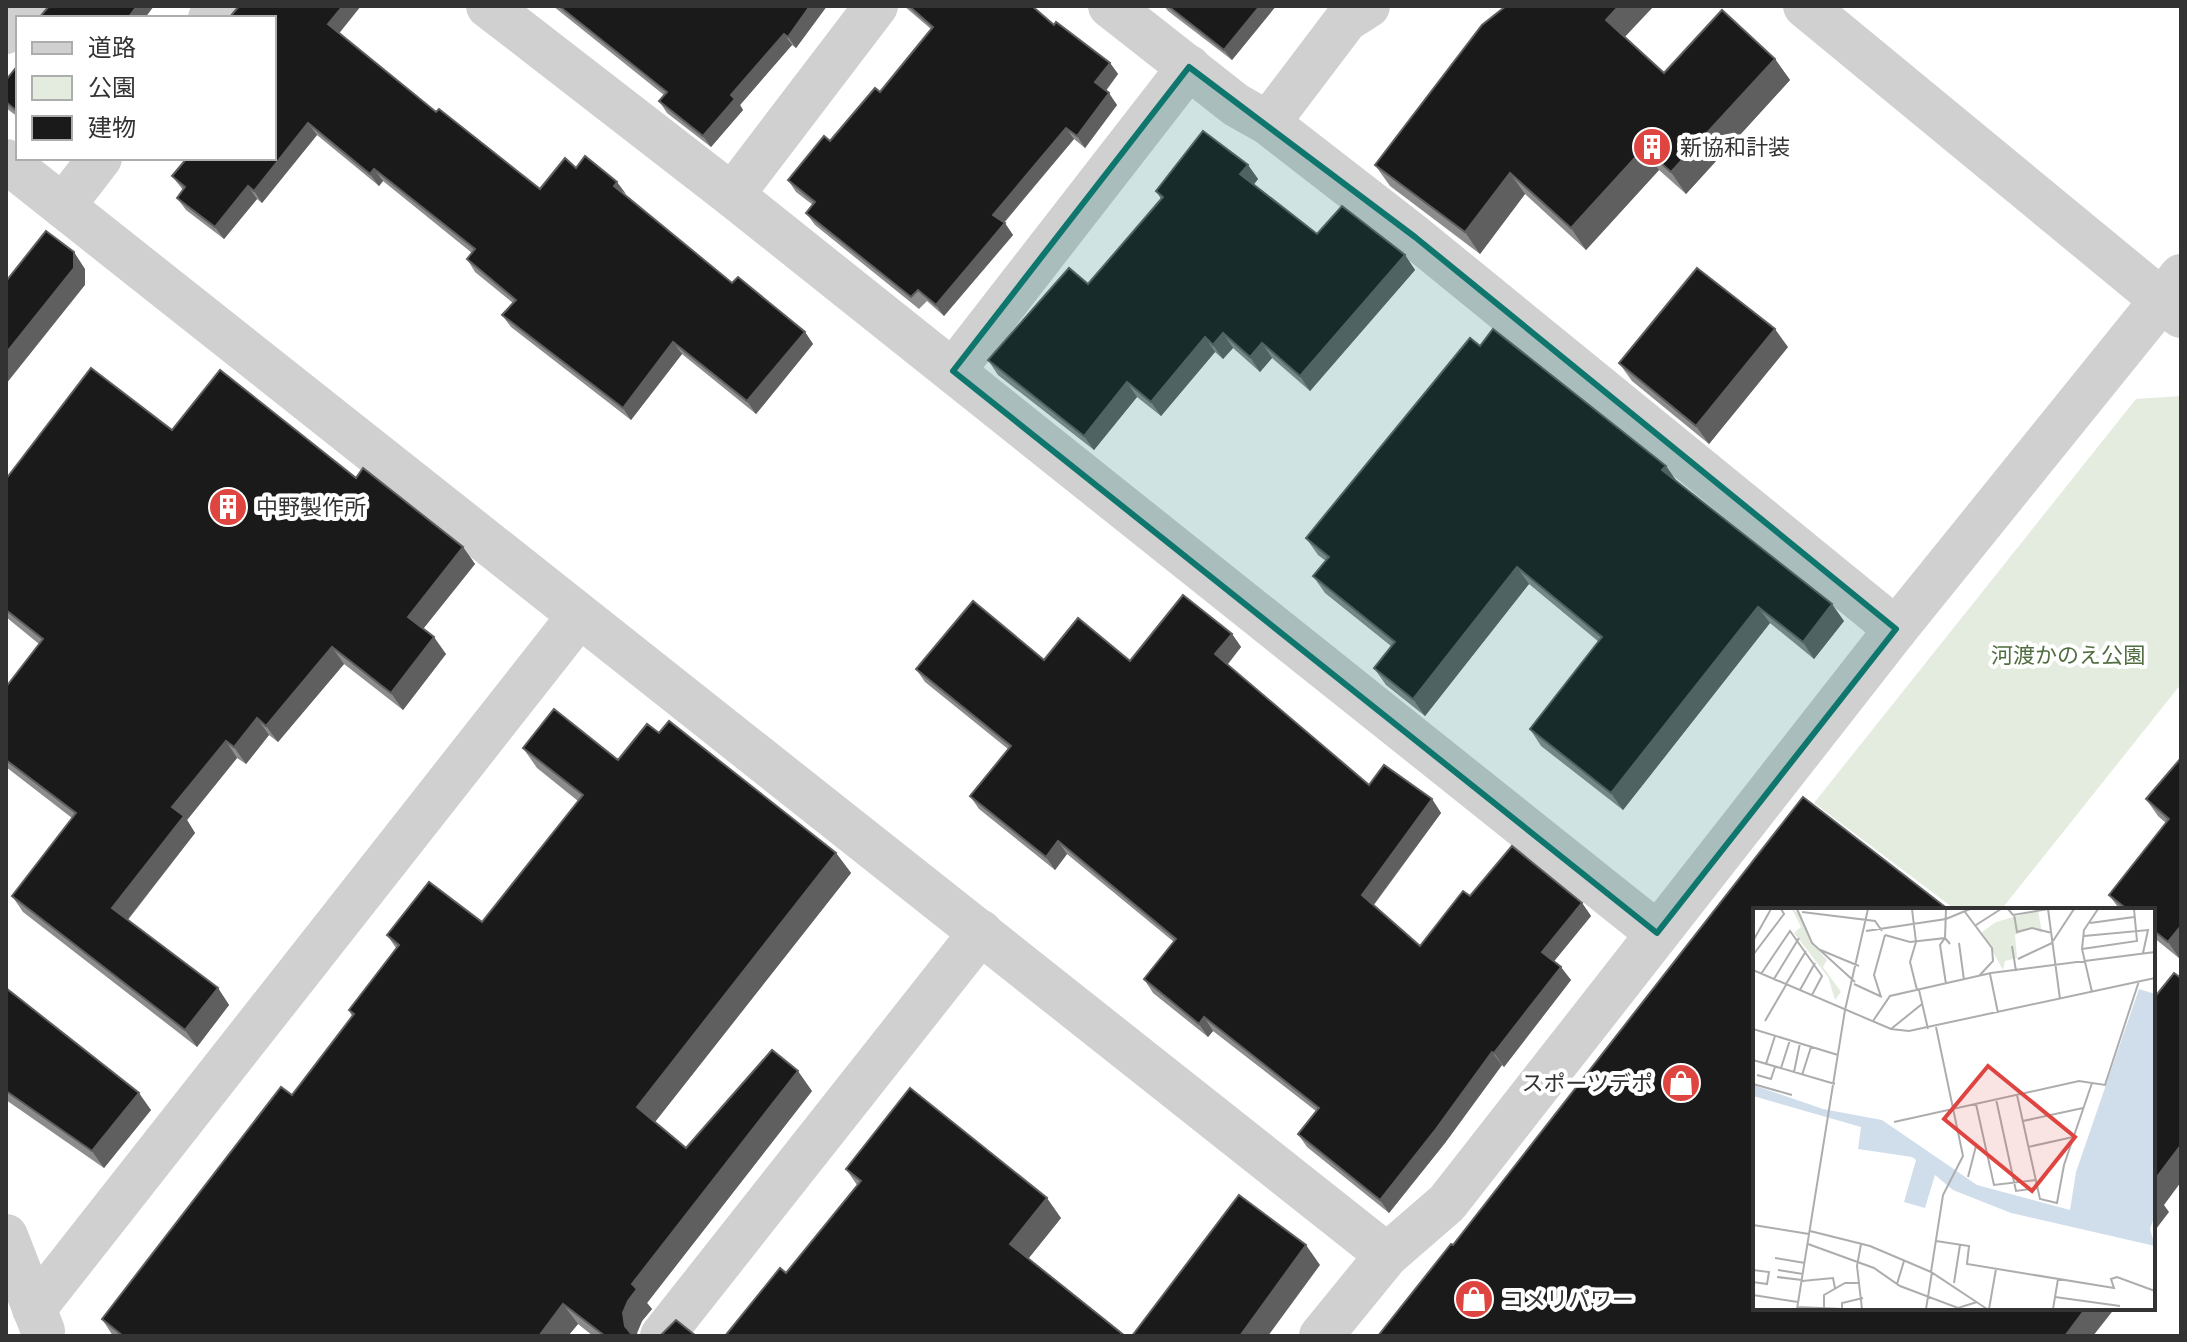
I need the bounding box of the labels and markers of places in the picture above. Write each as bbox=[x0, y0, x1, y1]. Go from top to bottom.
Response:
building icon: 新協和計装 bbox=[1631, 126, 1673, 168]
place label: 新協和計装 bbox=[1680, 134, 1790, 161]
building icon: 中野製作所 bbox=[207, 486, 249, 528]
place label: 中野製作所 bbox=[256, 494, 366, 521]
shop icon: スポーツデポ bbox=[1660, 1062, 1702, 1104]
place label: スポーツデポ bbox=[1521, 1070, 1653, 1097]
shop icon: コメリパワー bbox=[1453, 1278, 1495, 1320]
place label: コメリパワー bbox=[1502, 1286, 1634, 1313]

